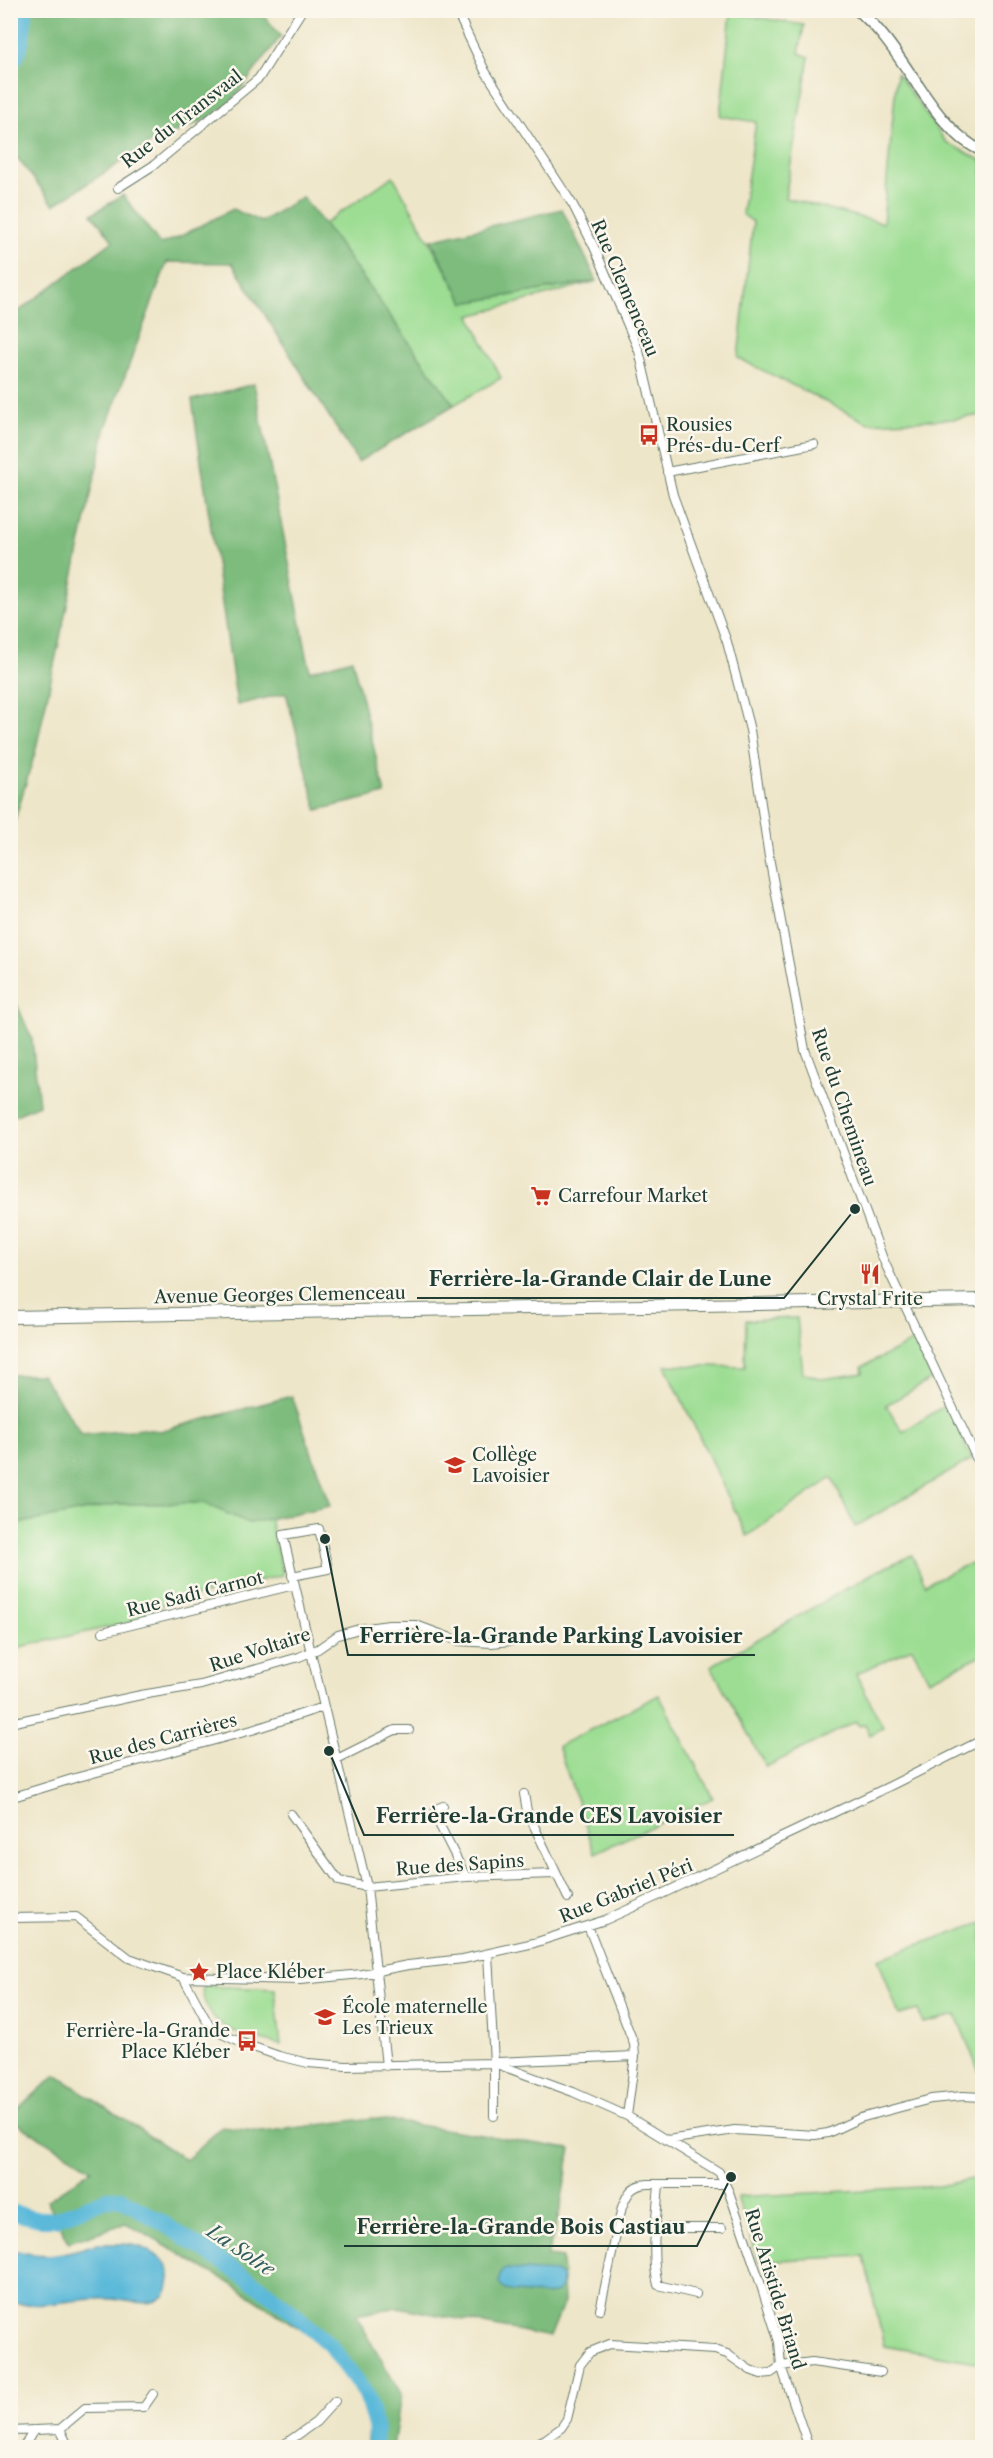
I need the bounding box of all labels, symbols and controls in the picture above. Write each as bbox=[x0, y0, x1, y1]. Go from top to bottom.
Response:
street label: Rue du Transvaal bbox=[117, 65, 247, 173]
street label: Rue Clemenceau bbox=[586, 216, 664, 360]
place label: Rousies Prés-du-Cerf bbox=[666, 414, 782, 457]
bus stop icon: Rousies Prés-du-Cerf bbox=[637, 423, 661, 447]
street label: Rue du Chemineau bbox=[807, 1025, 881, 1189]
supermarket icon: Carrefour Market bbox=[529, 1184, 553, 1208]
place label: Carrefour Market bbox=[558, 1185, 709, 1207]
callout: Ferrière-la-Grande Clair de Lune bbox=[417, 1260, 784, 1298]
restaurant icon: Crystal Frite bbox=[858, 1262, 882, 1286]
text: Ferrière-la-Grande Clair de Lune bbox=[429, 1267, 771, 1291]
street label: Avenue Georges Clemenceau bbox=[153, 1282, 406, 1308]
place label: Crystal Frite bbox=[817, 1288, 923, 1310]
place label: Collège Lavoisier bbox=[472, 1444, 550, 1487]
school or university icon: Collège Lavoisier bbox=[443, 1453, 467, 1477]
street label: Rue Sadi Carnot bbox=[124, 1566, 266, 1622]
callout: Ferrière-la-Grande Parking Lavoisier bbox=[348, 1617, 755, 1655]
street label: Rue Voltaire bbox=[207, 1623, 313, 1677]
text: Ferrière-la-Grande Parking Lavoisier bbox=[359, 1624, 743, 1648]
street label: Rue des Carrières bbox=[87, 1709, 239, 1769]
callout: Ferrière-la-Grande CES Lavoisier bbox=[364, 1797, 734, 1835]
text: Ferrière-la-Grande CES Lavoisier bbox=[376, 1804, 722, 1828]
street label: Rue des Sapins bbox=[395, 1850, 525, 1880]
street label: Rue Gabriel Péri bbox=[556, 1854, 696, 1928]
place icon: Place Kléber bbox=[187, 1960, 211, 1984]
place label: Place Kléber bbox=[216, 1961, 325, 1983]
place label: École maternelle Les Trieux bbox=[342, 1995, 488, 2039]
school or university icon: École maternelle Les Trieux bbox=[313, 2005, 337, 2029]
place label: Ferrière-la-Grande Place Kléber bbox=[66, 2020, 230, 2063]
bus stop icon: Ferrière-la-Grande Place Kléber bbox=[235, 2029, 259, 2053]
street label: Rue Aristide Briand bbox=[740, 2206, 810, 2372]
callout: Ferrière-la-Grande Bois Castiau bbox=[344, 2208, 697, 2246]
text: Ferrière-la-Grande Bois Castiau bbox=[356, 2215, 686, 2239]
water label: La Solre bbox=[201, 2218, 280, 2282]

